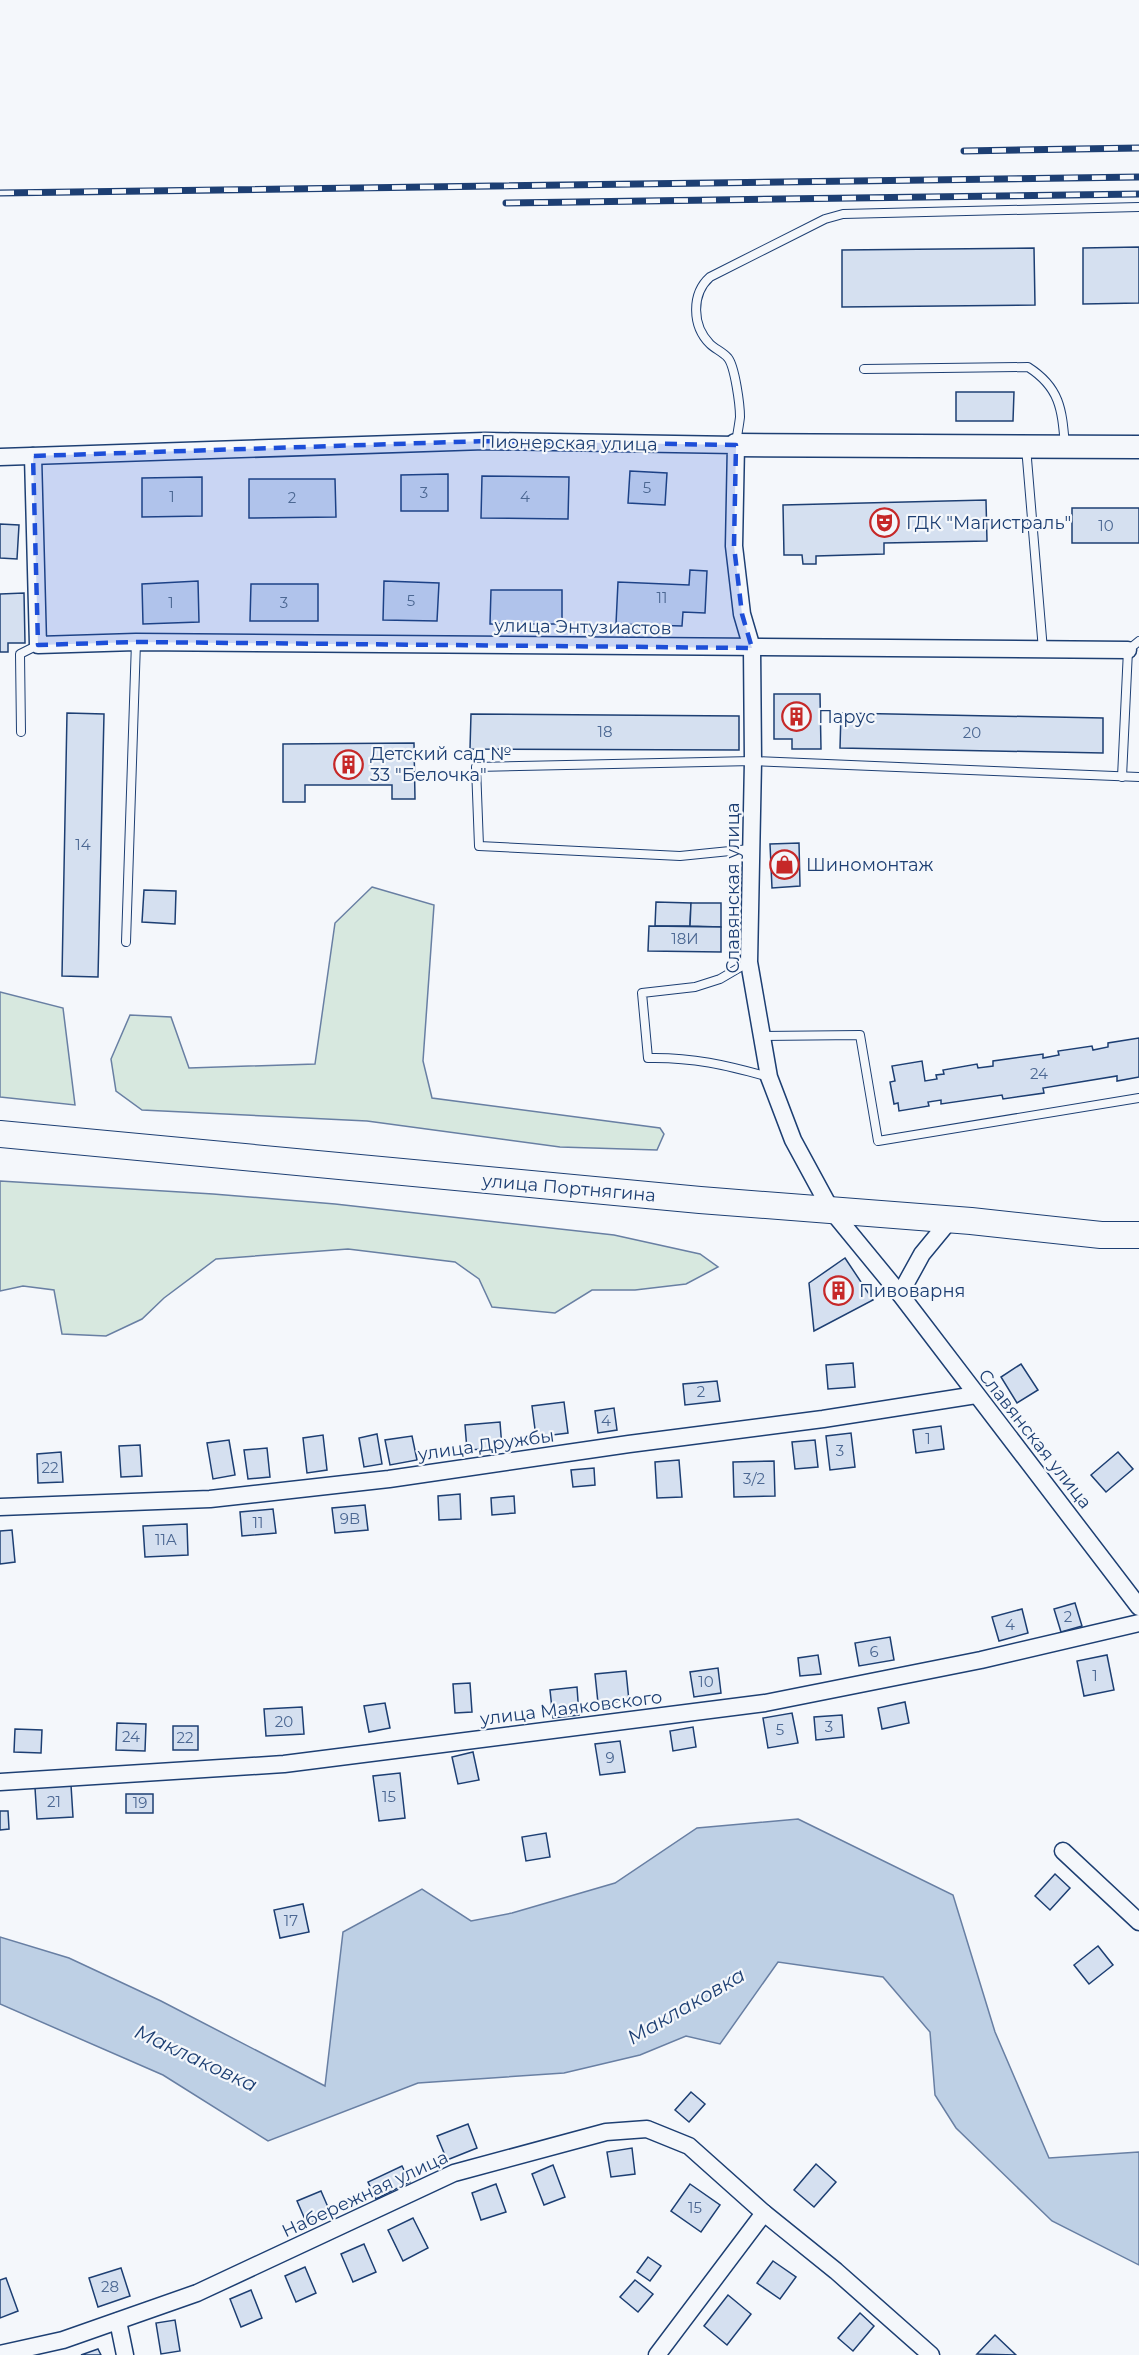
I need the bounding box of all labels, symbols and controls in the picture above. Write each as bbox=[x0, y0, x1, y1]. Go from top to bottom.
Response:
street label: Пионерская улица bbox=[480, 430, 658, 456]
house number: 5 bbox=[643, 478, 651, 497]
house number: 3 bbox=[420, 483, 428, 502]
house number: 1 bbox=[169, 487, 175, 506]
house number: 4 bbox=[520, 487, 530, 506]
house number: 2 bbox=[288, 488, 296, 507]
theatre icon: ГДК "Магистраль" bbox=[869, 507, 901, 539]
place label: ГДК "Магистраль" bbox=[906, 512, 1071, 534]
house number: 10 bbox=[1098, 516, 1114, 535]
house number: 11 bbox=[657, 588, 667, 607]
house number: 5 bbox=[407, 591, 415, 610]
house number: 1 bbox=[168, 593, 174, 612]
house number: 3 bbox=[280, 593, 288, 612]
street label: улица Энтузиастов bbox=[493, 614, 672, 640]
building icon: Парус bbox=[781, 701, 813, 733]
place label: Парус bbox=[818, 706, 875, 728]
house number: 18 bbox=[598, 722, 613, 741]
house number: 20 bbox=[963, 723, 981, 742]
place label: Детский сад № 33 "Белочка" bbox=[370, 743, 512, 786]
building icon: Детский сад № 33 "Белочка" bbox=[333, 748, 365, 780]
street label: Славянская улица bbox=[722, 802, 744, 974]
house number: 14 bbox=[75, 835, 91, 854]
shop icon: Шиномонтаж bbox=[769, 849, 801, 881]
place label: Шиномонтаж bbox=[806, 854, 933, 876]
house number: 18И bbox=[671, 929, 699, 948]
house number: 24 bbox=[1030, 1064, 1048, 1083]
street label: улица Портнягина bbox=[480, 1169, 657, 1207]
building icon: Пивоварня bbox=[822, 1275, 854, 1307]
place label: Пивоварня bbox=[859, 1280, 965, 1302]
street label: Славянская улица bbox=[974, 1365, 1096, 1513]
house number: 2 bbox=[697, 1382, 705, 1401]
house number: 4 bbox=[601, 1411, 611, 1430]
street label: улица Дружбы bbox=[415, 1425, 556, 1466]
house number: 1 bbox=[925, 1429, 931, 1448]
house number: 3 bbox=[836, 1441, 844, 1460]
house number: 22 bbox=[41, 1458, 59, 1477]
house number: 3/2 bbox=[743, 1469, 765, 1488]
house number: 9В bbox=[340, 1509, 360, 1528]
house number: 11 bbox=[253, 1513, 263, 1532]
house number: 11А bbox=[155, 1530, 177, 1549]
house number: 2 bbox=[1064, 1607, 1072, 1626]
house number: 4 bbox=[1005, 1615, 1015, 1634]
house number: 6 bbox=[869, 1642, 879, 1661]
house number: 1 bbox=[1092, 1666, 1098, 1685]
house number: 10 bbox=[698, 1672, 714, 1691]
street label: улица Маяковского bbox=[478, 1686, 663, 1730]
house number: 20 bbox=[275, 1712, 293, 1731]
house number: 3 bbox=[825, 1717, 833, 1736]
house number: 5 bbox=[776, 1720, 784, 1739]
house number: 24 bbox=[122, 1727, 140, 1746]
house number: 22 bbox=[176, 1728, 194, 1747]
house number: 9 bbox=[605, 1748, 615, 1767]
house number: 15 bbox=[382, 1787, 396, 1806]
house number: 21 bbox=[47, 1792, 61, 1811]
house number: 19 bbox=[133, 1793, 147, 1812]
house number: 17 bbox=[284, 1911, 298, 1930]
water label: Маклаковка bbox=[623, 1963, 749, 2049]
water label: Маклаковка bbox=[131, 2019, 261, 2097]
street label: Набережная улица bbox=[278, 2146, 452, 2242]
house number: 15 bbox=[688, 2198, 702, 2217]
house number: 28 bbox=[101, 2277, 119, 2296]

